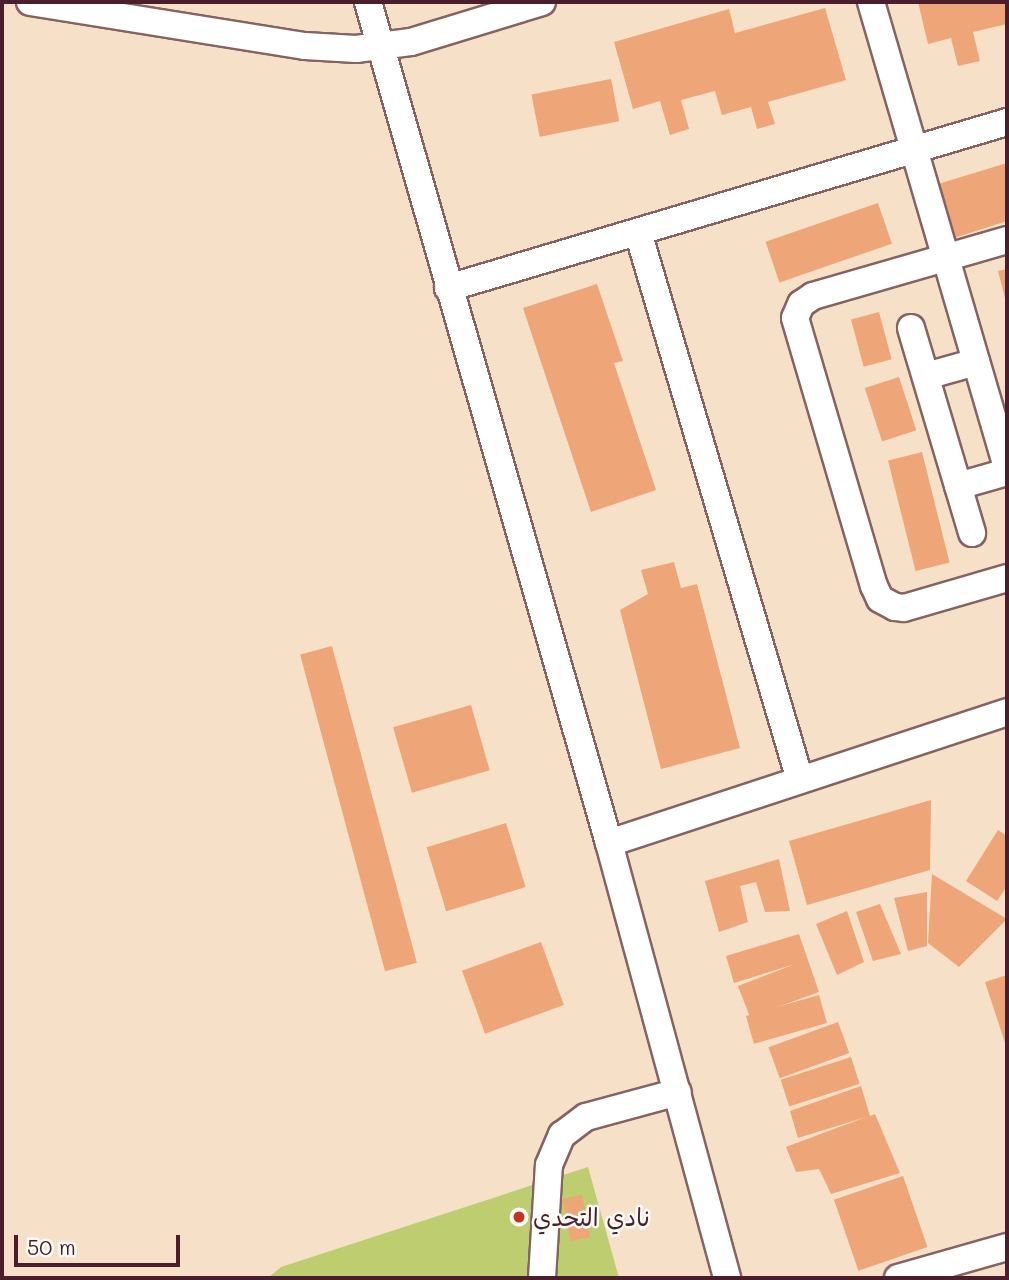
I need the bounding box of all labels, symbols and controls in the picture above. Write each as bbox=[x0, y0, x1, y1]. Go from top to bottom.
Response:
place label: نادي التحدي bbox=[533, 1203, 650, 1231]
marker: نادي التحدي bbox=[511, 1209, 527, 1225]
scale bar bbox=[18, 1220, 184, 1264]
text: 50 m bbox=[27, 1233, 76, 1260]

